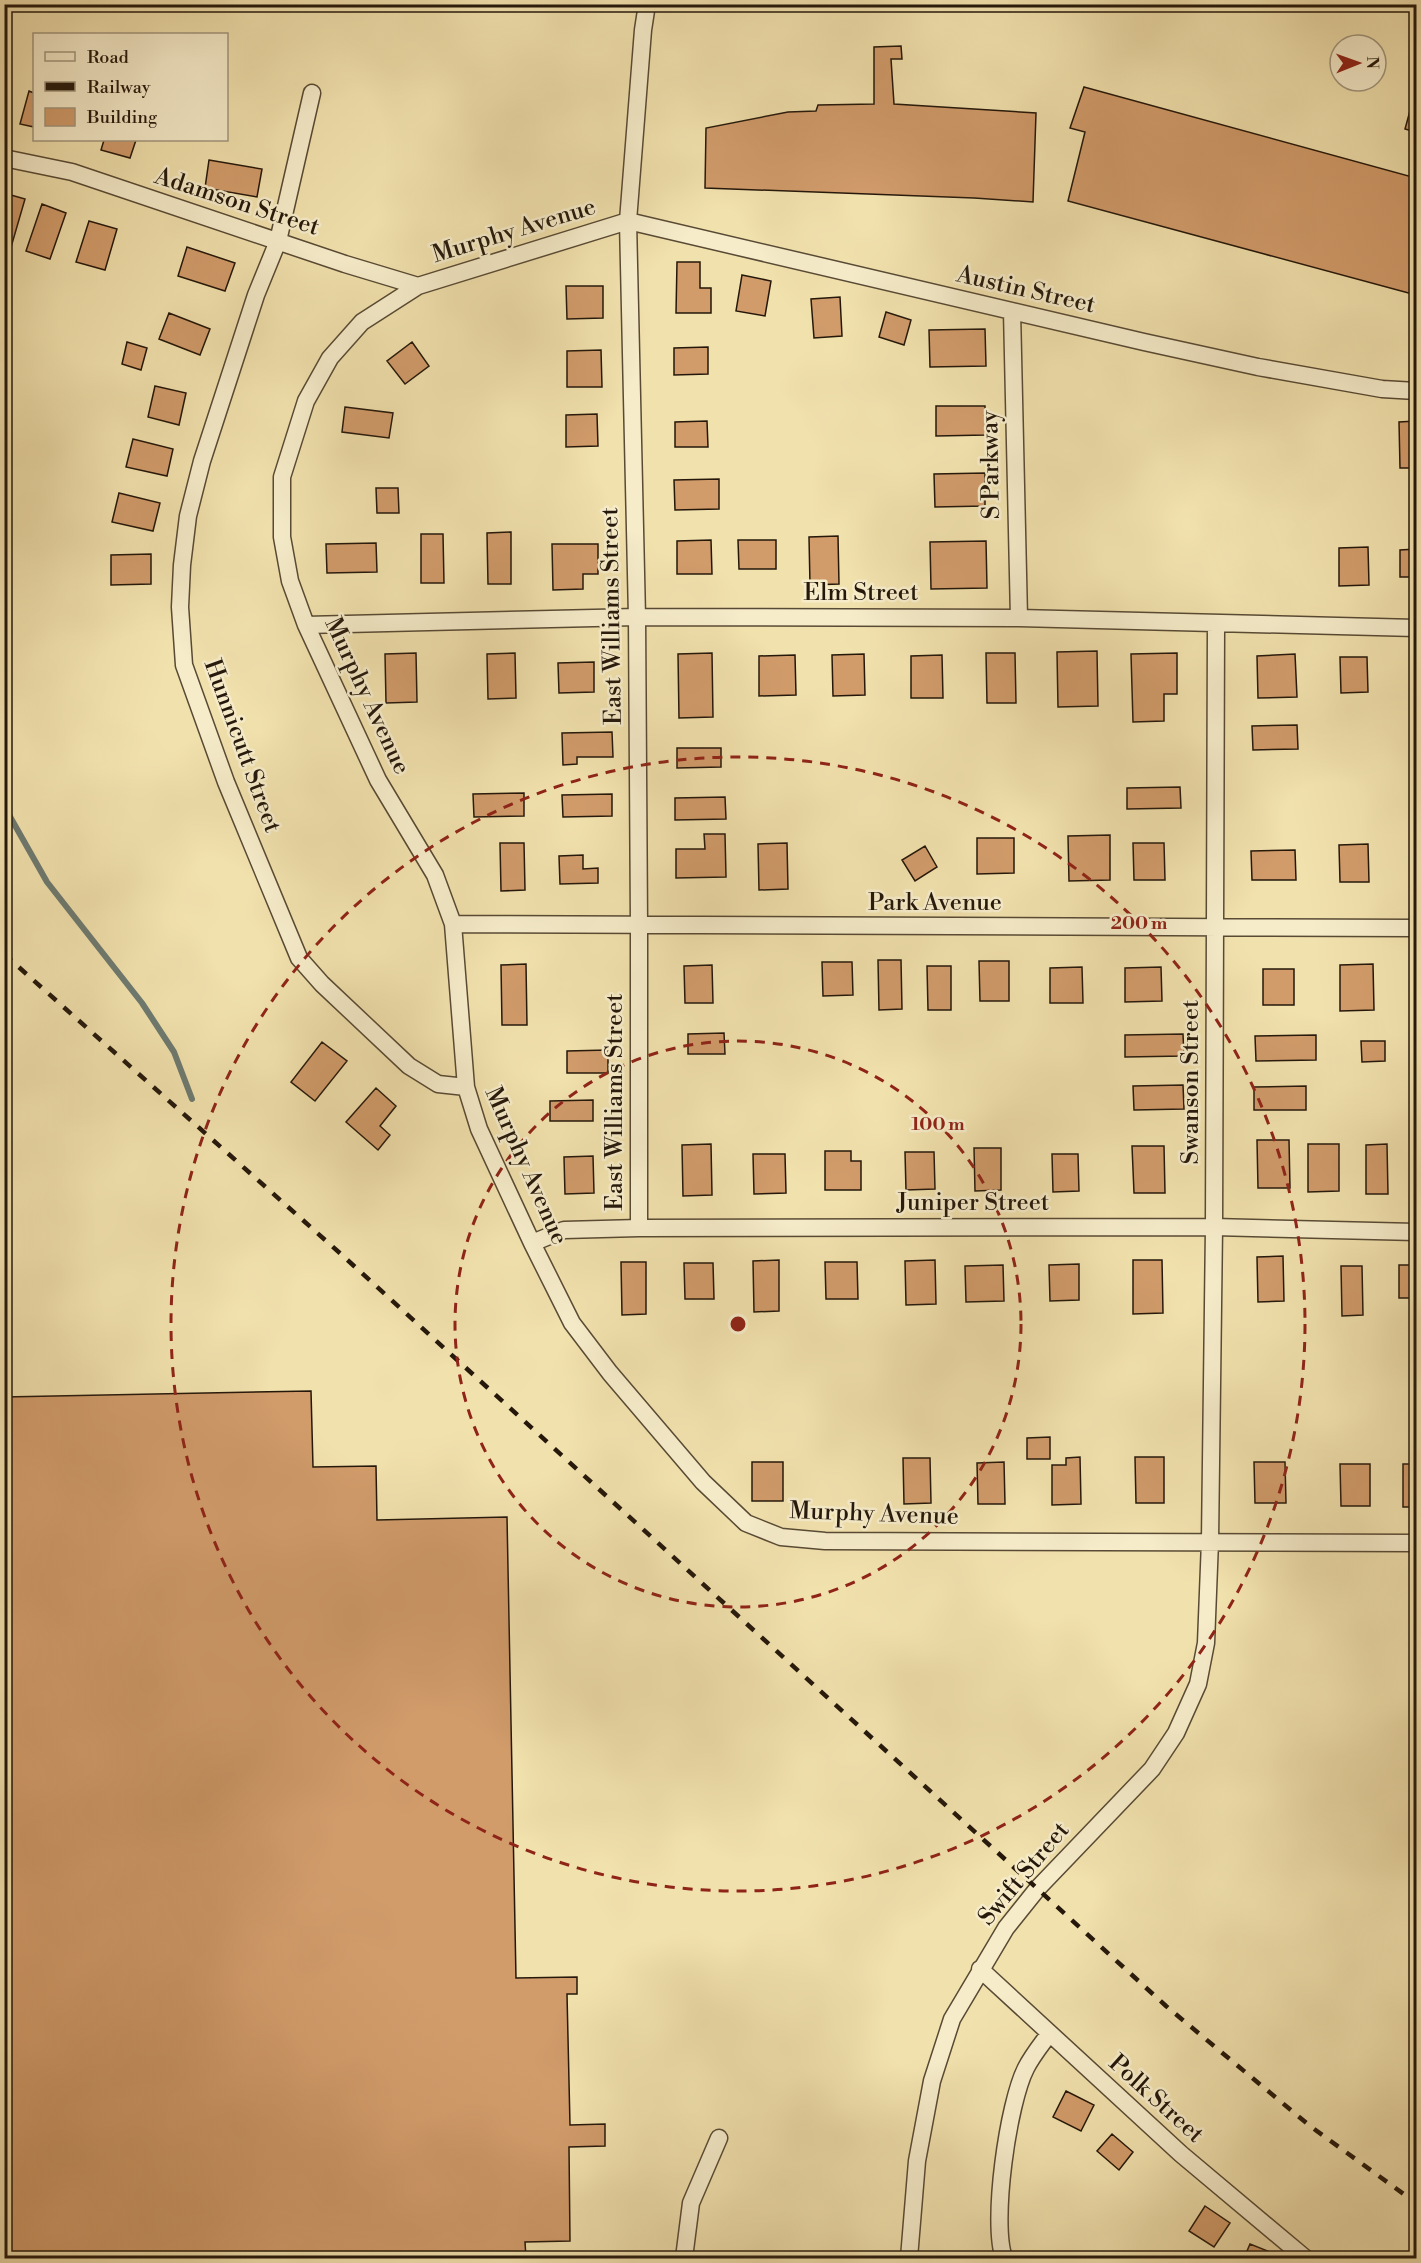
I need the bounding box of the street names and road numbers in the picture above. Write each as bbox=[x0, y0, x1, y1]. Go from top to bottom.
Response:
street label: Adamson Street bbox=[150, 161, 324, 243]
street label: Murphy Avenue bbox=[429, 192, 599, 270]
street label: Austin Street bbox=[953, 259, 1099, 321]
street label: S Parkway bbox=[975, 410, 1007, 520]
street label: East Williams Street bbox=[595, 506, 629, 725]
street label: Elm Street bbox=[804, 578, 919, 608]
street label: Murphy Avenue bbox=[318, 613, 416, 779]
street label: Hunnicutt Street bbox=[197, 655, 287, 837]
street label: Park Avenue bbox=[868, 888, 1002, 918]
street label: East Williams Street bbox=[600, 993, 630, 1211]
street label: Swanson Street bbox=[1176, 999, 1206, 1165]
street label: Murphy Avenue bbox=[478, 1082, 574, 1250]
street label: Juniper Street bbox=[896, 1188, 1050, 1218]
street label: Murphy Avenue bbox=[789, 1496, 959, 1532]
street label: Swift Street bbox=[972, 1816, 1076, 1932]
street label: Polk Street bbox=[1102, 2048, 1210, 2150]

